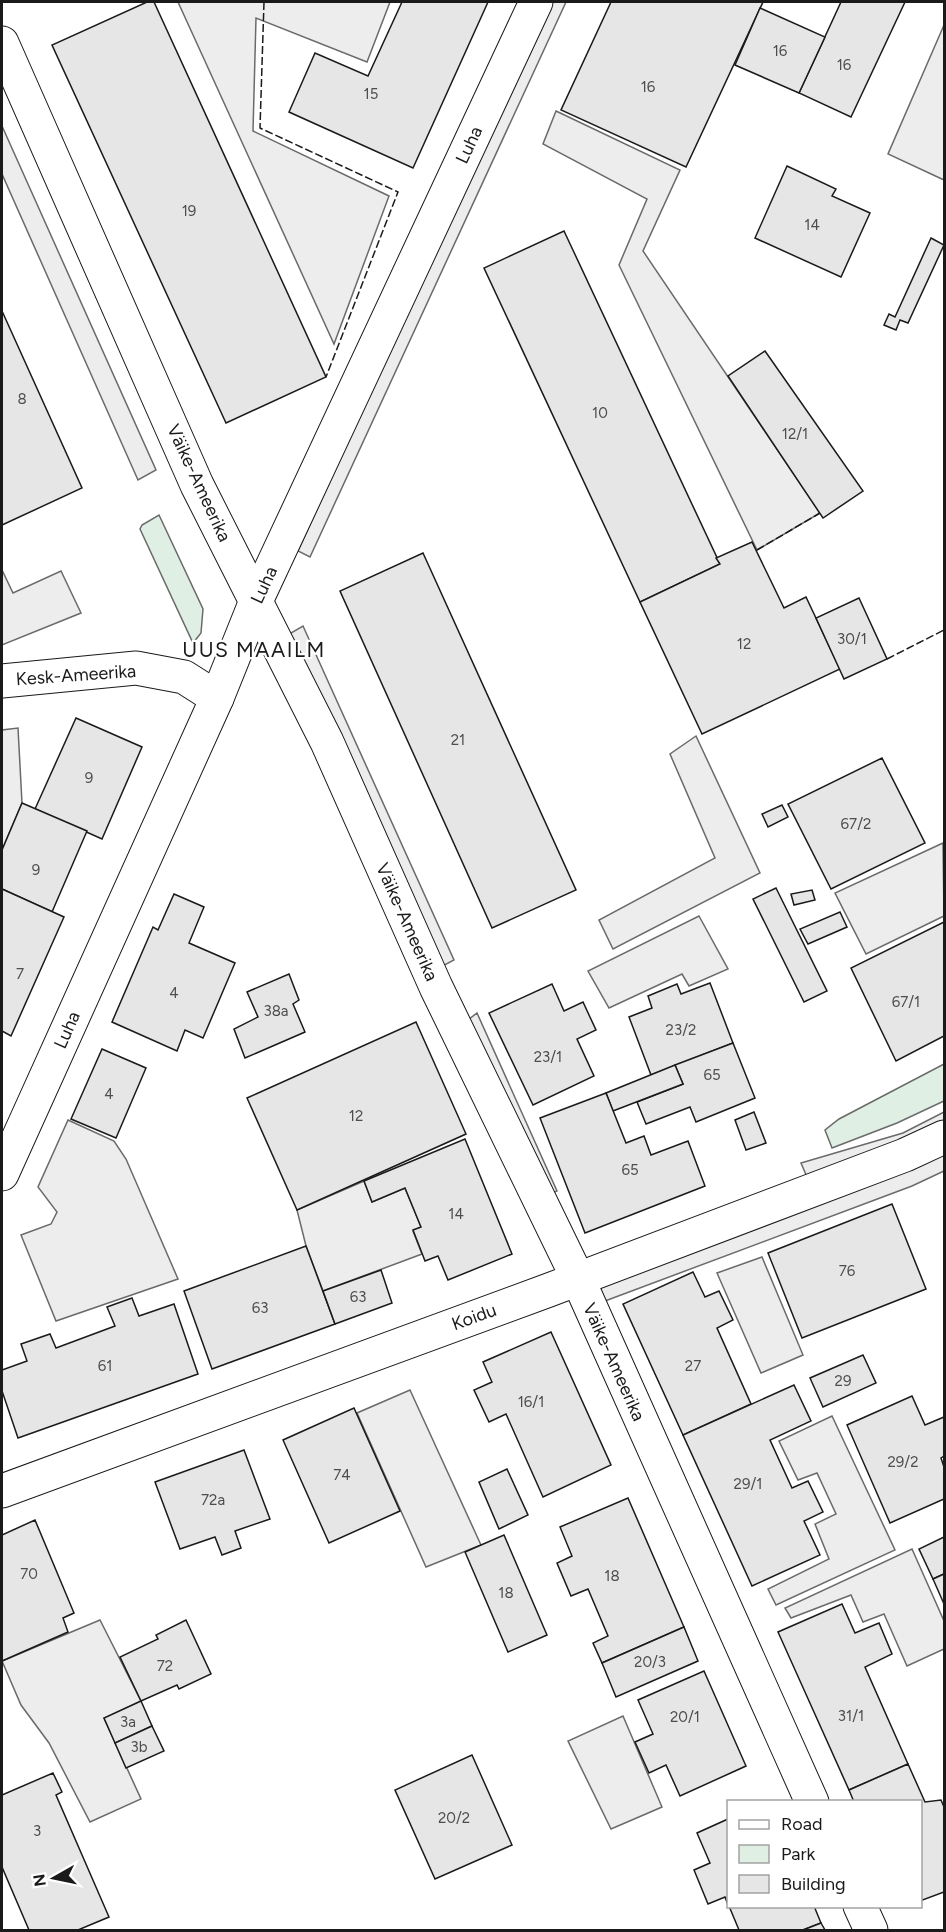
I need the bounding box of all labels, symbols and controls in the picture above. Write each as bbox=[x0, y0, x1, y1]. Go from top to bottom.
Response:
house number: 16 bbox=[773, 42, 788, 60]
house number: 16 bbox=[837, 56, 852, 74]
house number: 16 bbox=[641, 78, 656, 96]
house number: 15 bbox=[364, 85, 378, 103]
street label: Luha bbox=[451, 123, 487, 167]
house number: 19 bbox=[182, 202, 196, 220]
house number: 14 bbox=[804, 216, 820, 234]
house number: 8 bbox=[17, 390, 27, 408]
house number: 10 bbox=[592, 404, 608, 422]
street label: Väike-Ameerika bbox=[162, 421, 236, 545]
house number: 12/1 bbox=[782, 425, 808, 443]
street label: Luha bbox=[246, 563, 282, 607]
house number: 30/1 bbox=[837, 630, 867, 648]
house number: 12 bbox=[737, 635, 751, 653]
district label: UUS MAAILM bbox=[182, 637, 326, 662]
street label: Kesk-Ameerika bbox=[15, 660, 137, 690]
house number: 21 bbox=[451, 731, 465, 749]
house number: 9 bbox=[85, 769, 93, 787]
house number: 67/2 bbox=[841, 815, 871, 833]
street label: Väike-Ameerika bbox=[371, 860, 443, 984]
house number: 9 bbox=[32, 861, 40, 879]
house number: 7 bbox=[16, 965, 24, 983]
house number: 4 bbox=[169, 984, 179, 1002]
house number: 67/1 bbox=[892, 993, 920, 1011]
house number: 38a bbox=[263, 1002, 289, 1020]
street label: Luha bbox=[49, 1008, 85, 1052]
house number: 23/2 bbox=[666, 1021, 696, 1039]
house number: 23/1 bbox=[534, 1048, 562, 1066]
house number: 65 bbox=[703, 1066, 721, 1084]
house number: 4 bbox=[104, 1085, 114, 1103]
house number: 12 bbox=[349, 1107, 363, 1125]
house number: 65 bbox=[621, 1161, 639, 1179]
house number: 14 bbox=[448, 1205, 464, 1223]
house number: 76 bbox=[839, 1262, 856, 1280]
house number: 63 bbox=[350, 1288, 366, 1306]
house number: 63 bbox=[252, 1299, 268, 1317]
street label: Koidu bbox=[449, 1299, 499, 1335]
street label: Väike-Ameerika bbox=[578, 1300, 650, 1424]
house number: 61 bbox=[98, 1357, 112, 1375]
house number: 27 bbox=[685, 1357, 701, 1375]
house number: 29 bbox=[835, 1372, 851, 1390]
house number: 16/1 bbox=[518, 1393, 544, 1411]
house number: 29/2 bbox=[887, 1453, 919, 1471]
house number: 74 bbox=[333, 1466, 351, 1484]
house number: 29/1 bbox=[734, 1475, 762, 1493]
house number: 72a bbox=[201, 1491, 225, 1509]
house number: 70 bbox=[20, 1565, 38, 1583]
house number: 18 bbox=[604, 1567, 620, 1585]
house number: 18 bbox=[498, 1584, 514, 1602]
house number: 20/3 bbox=[634, 1653, 666, 1671]
house number: 72 bbox=[157, 1657, 173, 1675]
house number: 31/1 bbox=[838, 1707, 864, 1725]
house number: 20/1 bbox=[670, 1708, 700, 1726]
house number: 3a bbox=[120, 1713, 136, 1731]
house number: 3b bbox=[131, 1738, 148, 1756]
legend bbox=[727, 1800, 922, 1908]
house number: 20/2 bbox=[438, 1809, 470, 1827]
text: Road bbox=[781, 1813, 822, 1835]
house number: 3 bbox=[33, 1822, 41, 1840]
text: Park bbox=[781, 1843, 816, 1865]
north arrow bbox=[24, 1848, 84, 1908]
text: N bbox=[29, 1873, 50, 1888]
text: Building bbox=[781, 1873, 846, 1895]

